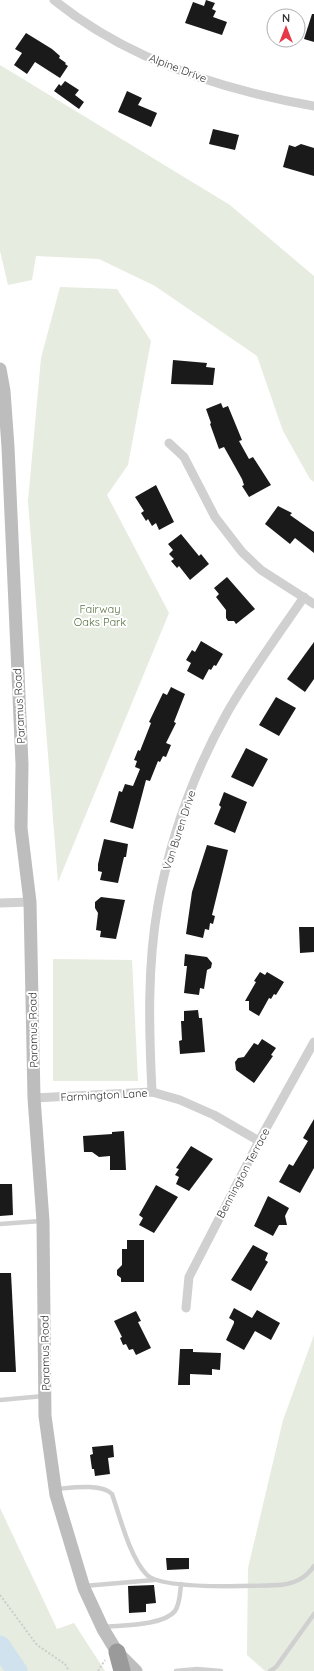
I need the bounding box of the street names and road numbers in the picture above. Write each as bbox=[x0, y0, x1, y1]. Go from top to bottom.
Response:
street label: Alpine Drive bbox=[147, 51, 209, 85]
street label: Paramus Road bbox=[10, 668, 28, 744]
street label: Van Buren Drive bbox=[160, 789, 198, 871]
street label: Paramus Road bbox=[25, 992, 41, 1068]
street label: Farmington Lane bbox=[60, 1086, 148, 1104]
street label: Bennington Terrace bbox=[213, 1126, 273, 1220]
street label: Paramus Road bbox=[37, 1315, 53, 1391]

